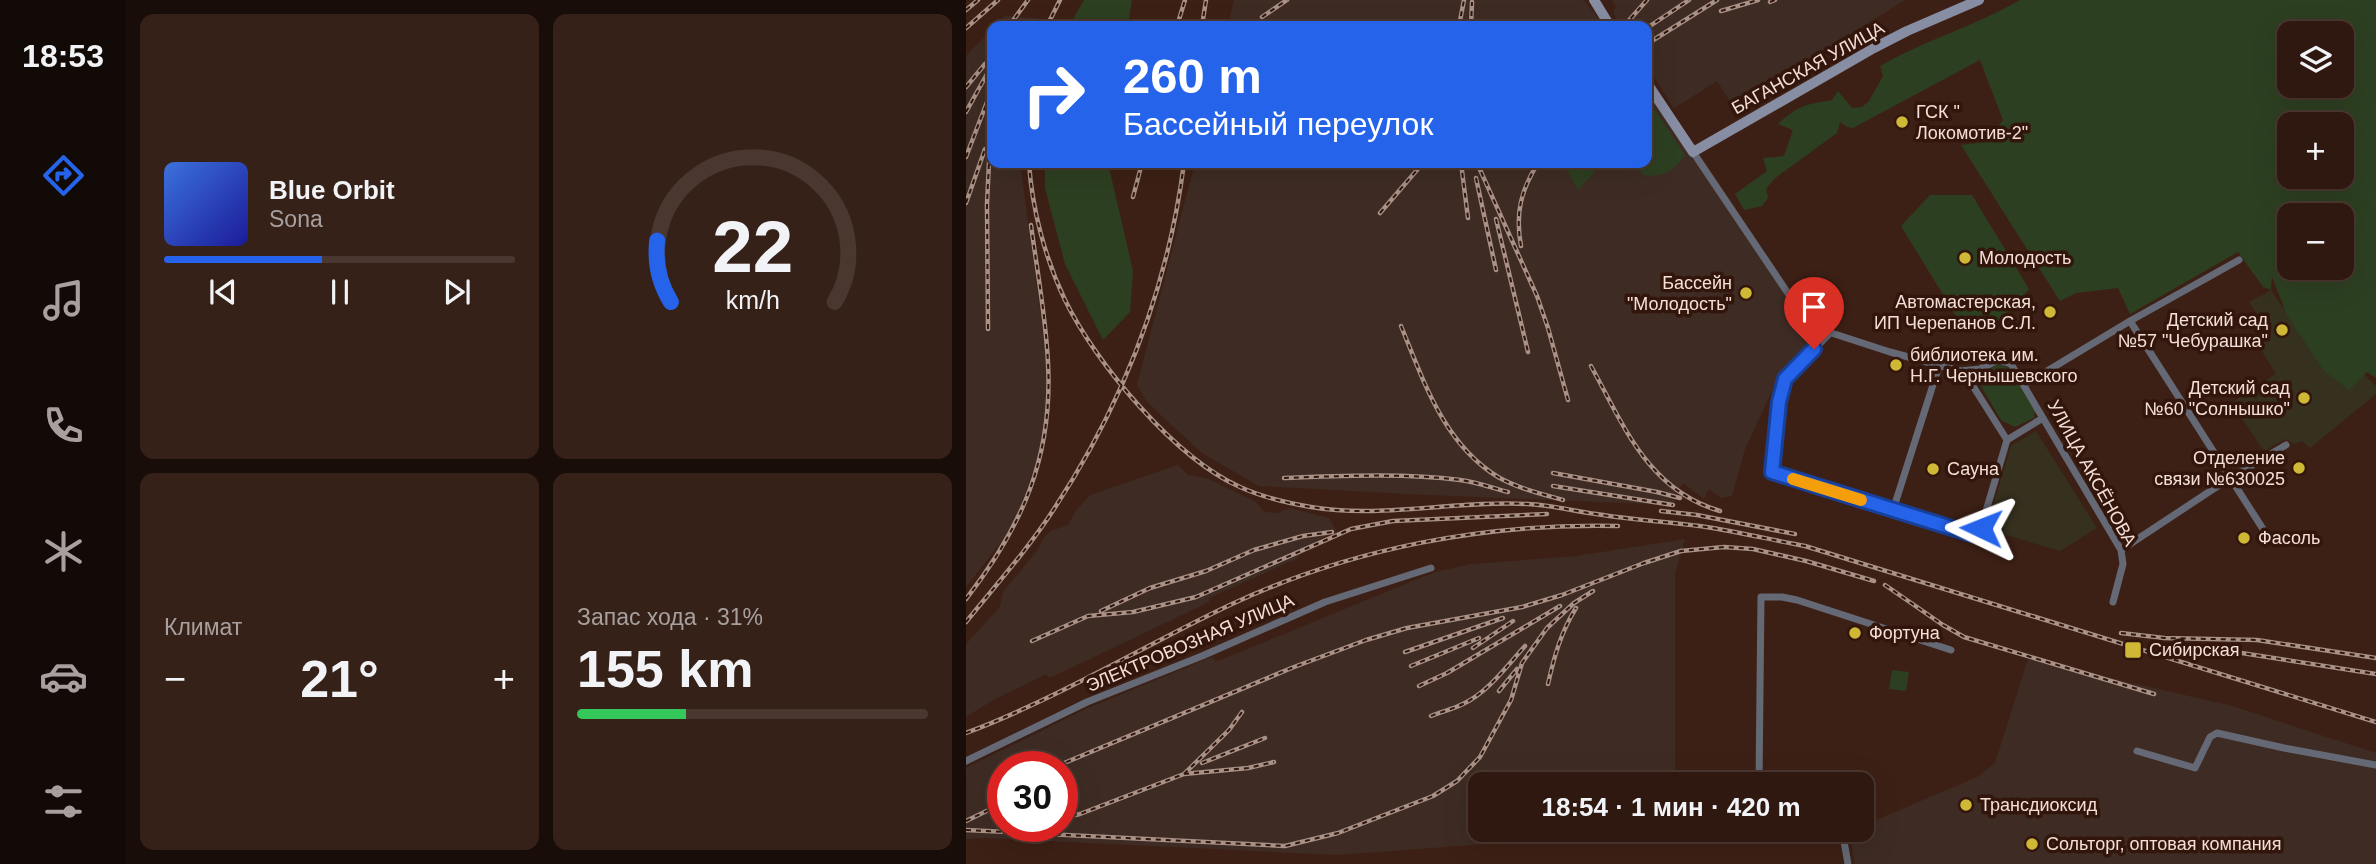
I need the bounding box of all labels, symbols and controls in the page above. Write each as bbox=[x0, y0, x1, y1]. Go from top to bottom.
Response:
street label: БАГАНСКАЯ УЛИЦА bbox=[1728, 18, 1888, 118]
map controls bbox=[2277, 21, 2354, 280]
button: layers bbox=[2277, 21, 2354, 98]
text: 18:53 bbox=[22, 38, 104, 74]
icon: right bbox=[1008, 49, 1099, 140]
text: 260 m bbox=[1123, 49, 1262, 103]
place label: ГСК " Локомотив-2" bbox=[1916, 102, 2028, 143]
text: Бассейный переулок bbox=[1123, 106, 1433, 142]
button: + bbox=[2277, 112, 2354, 189]
marker: ГСК " Локомотив-2" bbox=[1894, 114, 1910, 130]
icon: directions bbox=[39, 151, 88, 200]
text: Blue Orbit bbox=[269, 175, 395, 205]
button: − bbox=[2277, 203, 2354, 280]
text: Sona bbox=[269, 206, 323, 232]
text: 22 bbox=[712, 207, 793, 288]
place label: Молодость bbox=[1979, 248, 2071, 268]
marker: Молодость bbox=[1957, 250, 1973, 266]
icon: previous bbox=[204, 273, 242, 311]
icon: pause bbox=[321, 273, 359, 311]
icon: next bbox=[438, 273, 476, 311]
place label: Бассейн "Молодость" bbox=[1627, 273, 1732, 314]
icon: music bbox=[39, 276, 88, 325]
pin bbox=[1784, 277, 1844, 349]
marker: Бассейн "Молодость" bbox=[1738, 285, 1754, 301]
text: km/h bbox=[725, 286, 780, 314]
icon: arrive bbox=[1795, 288, 1833, 326]
place label: Автомастерская, ИП Черепанов С.Л. bbox=[1874, 292, 2036, 333]
marker: Автомастерская, ИП Черепанов С.Л. bbox=[2042, 304, 2058, 320]
place label: Детский сад №57 "Чебурашка" bbox=[2118, 310, 2268, 351]
marker: Детский сад №57 "Чебурашка" bbox=[2274, 322, 2290, 338]
place label: библиотека им. Н.Г. Чернышевского bbox=[1910, 345, 2078, 386]
marker: библиотека им. Н.Г. Чернышевского bbox=[1888, 357, 1904, 373]
place label: Детский сад №60 "Солнышко" bbox=[2144, 378, 2290, 419]
marker: Детский сад №60 "Солнышко" bbox=[2296, 390, 2312, 406]
street label: УЛИЦА АКСЁНОВА bbox=[2044, 397, 2140, 549]
icon: phone bbox=[39, 401, 88, 450]
place label: Отделение связи №630025 bbox=[2154, 448, 2285, 489]
place label: Сауна bbox=[1947, 459, 2000, 479]
marker: Отделение связи №630025 bbox=[2291, 460, 2307, 476]
marker: Сауна bbox=[1925, 461, 1941, 477]
position arrow bbox=[1944, 491, 2018, 565]
icon: climate bbox=[39, 527, 88, 576]
place label: Фасоль bbox=[2258, 528, 2320, 548]
marker: Фасоль bbox=[2236, 530, 2252, 546]
street label: ЭЛЕКТРОВОЗНАЯ УЛИЦА bbox=[1083, 590, 1297, 696]
text: Запас хода · 31% bbox=[577, 604, 763, 630]
text: Климат bbox=[164, 614, 242, 640]
place label: Фортуна bbox=[1869, 623, 1941, 643]
marker: Фортуна bbox=[1847, 625, 1863, 641]
text: 155 km bbox=[577, 640, 753, 698]
marker: Сибирская bbox=[2123, 640, 2143, 660]
place label: Сибирская bbox=[2149, 640, 2239, 660]
text: 21° bbox=[300, 650, 379, 708]
icon: car bbox=[39, 652, 88, 701]
text: − bbox=[164, 658, 186, 700]
text: + bbox=[493, 658, 515, 700]
speed limit sign: 30 bbox=[987, 751, 1078, 842]
icon: filters bbox=[39, 777, 88, 826]
text: 18:54 · 1 мин · 420 m bbox=[1541, 792, 1801, 822]
place label: Трансдиоксид bbox=[1980, 795, 2098, 815]
marker: Трансдиоксид bbox=[1958, 797, 1974, 813]
place label: Сольторг, оптовая компания bbox=[2046, 834, 2281, 854]
marker: Сольторг, оптовая компания bbox=[2024, 836, 2040, 852]

